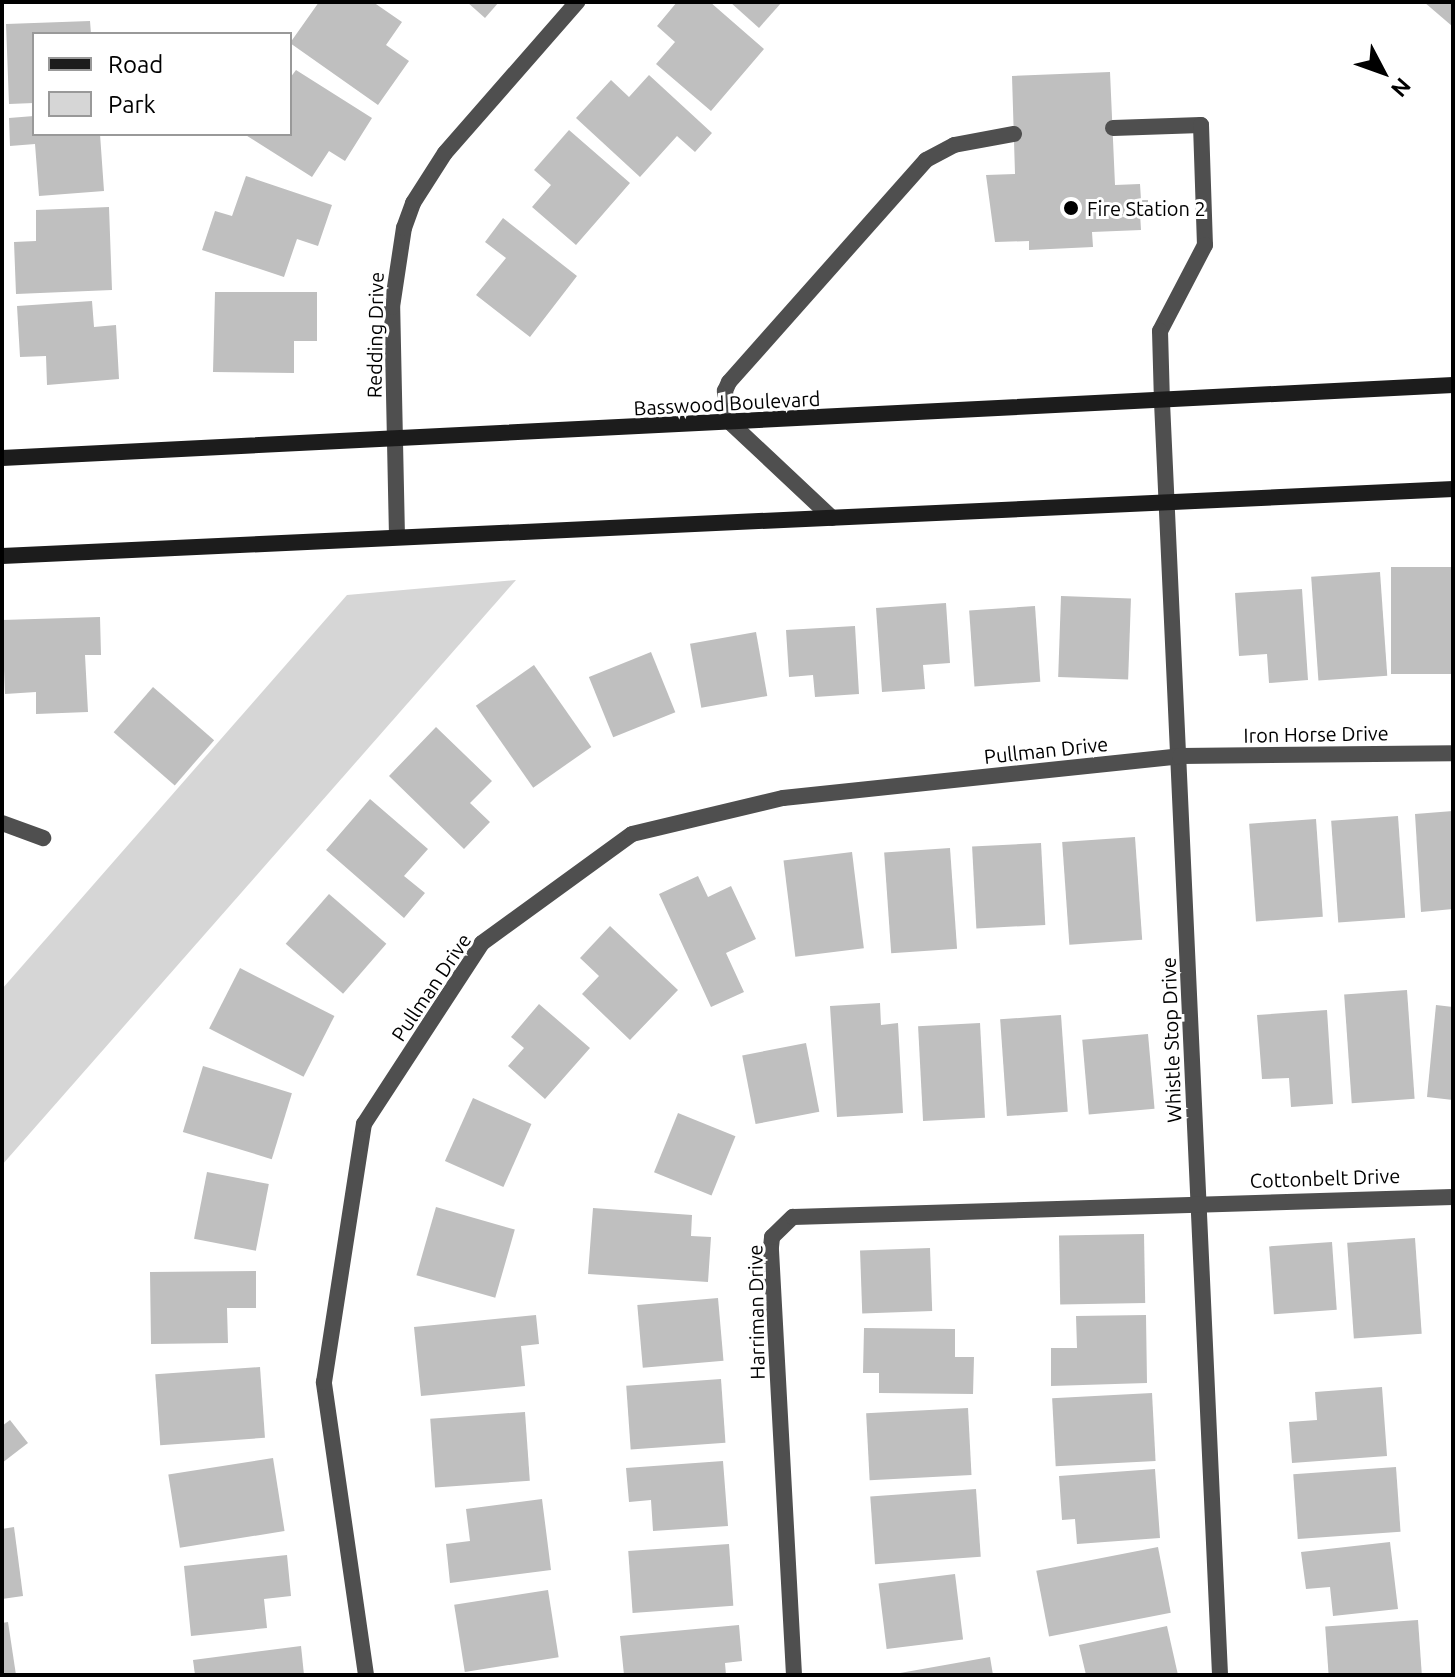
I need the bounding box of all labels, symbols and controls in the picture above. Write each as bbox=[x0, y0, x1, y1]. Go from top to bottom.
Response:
legend bbox=[32, 32, 292, 136]
north arrow bbox=[1343, 32, 1423, 112]
text: Road bbox=[108, 51, 163, 78]
text: N bbox=[1387, 74, 1416, 102]
text: Park bbox=[108, 91, 156, 118]
place label: Fire Station 2 bbox=[1087, 196, 1206, 220]
marker: Fire Station 2 bbox=[1062, 199, 1080, 217]
street label: Redding Drive bbox=[362, 272, 388, 398]
street label: Basswood Boulevard bbox=[633, 386, 821, 420]
street label: Iron Horse Drive bbox=[1243, 721, 1389, 747]
street label: Pullman Drive bbox=[983, 732, 1109, 768]
street label: Pullman Drive bbox=[386, 929, 476, 1045]
street label: Whistle Stop Drive bbox=[1156, 957, 1186, 1123]
street label: Cottonbelt Drive bbox=[1249, 1163, 1401, 1193]
street label: Harriman Drive bbox=[743, 1244, 769, 1380]

